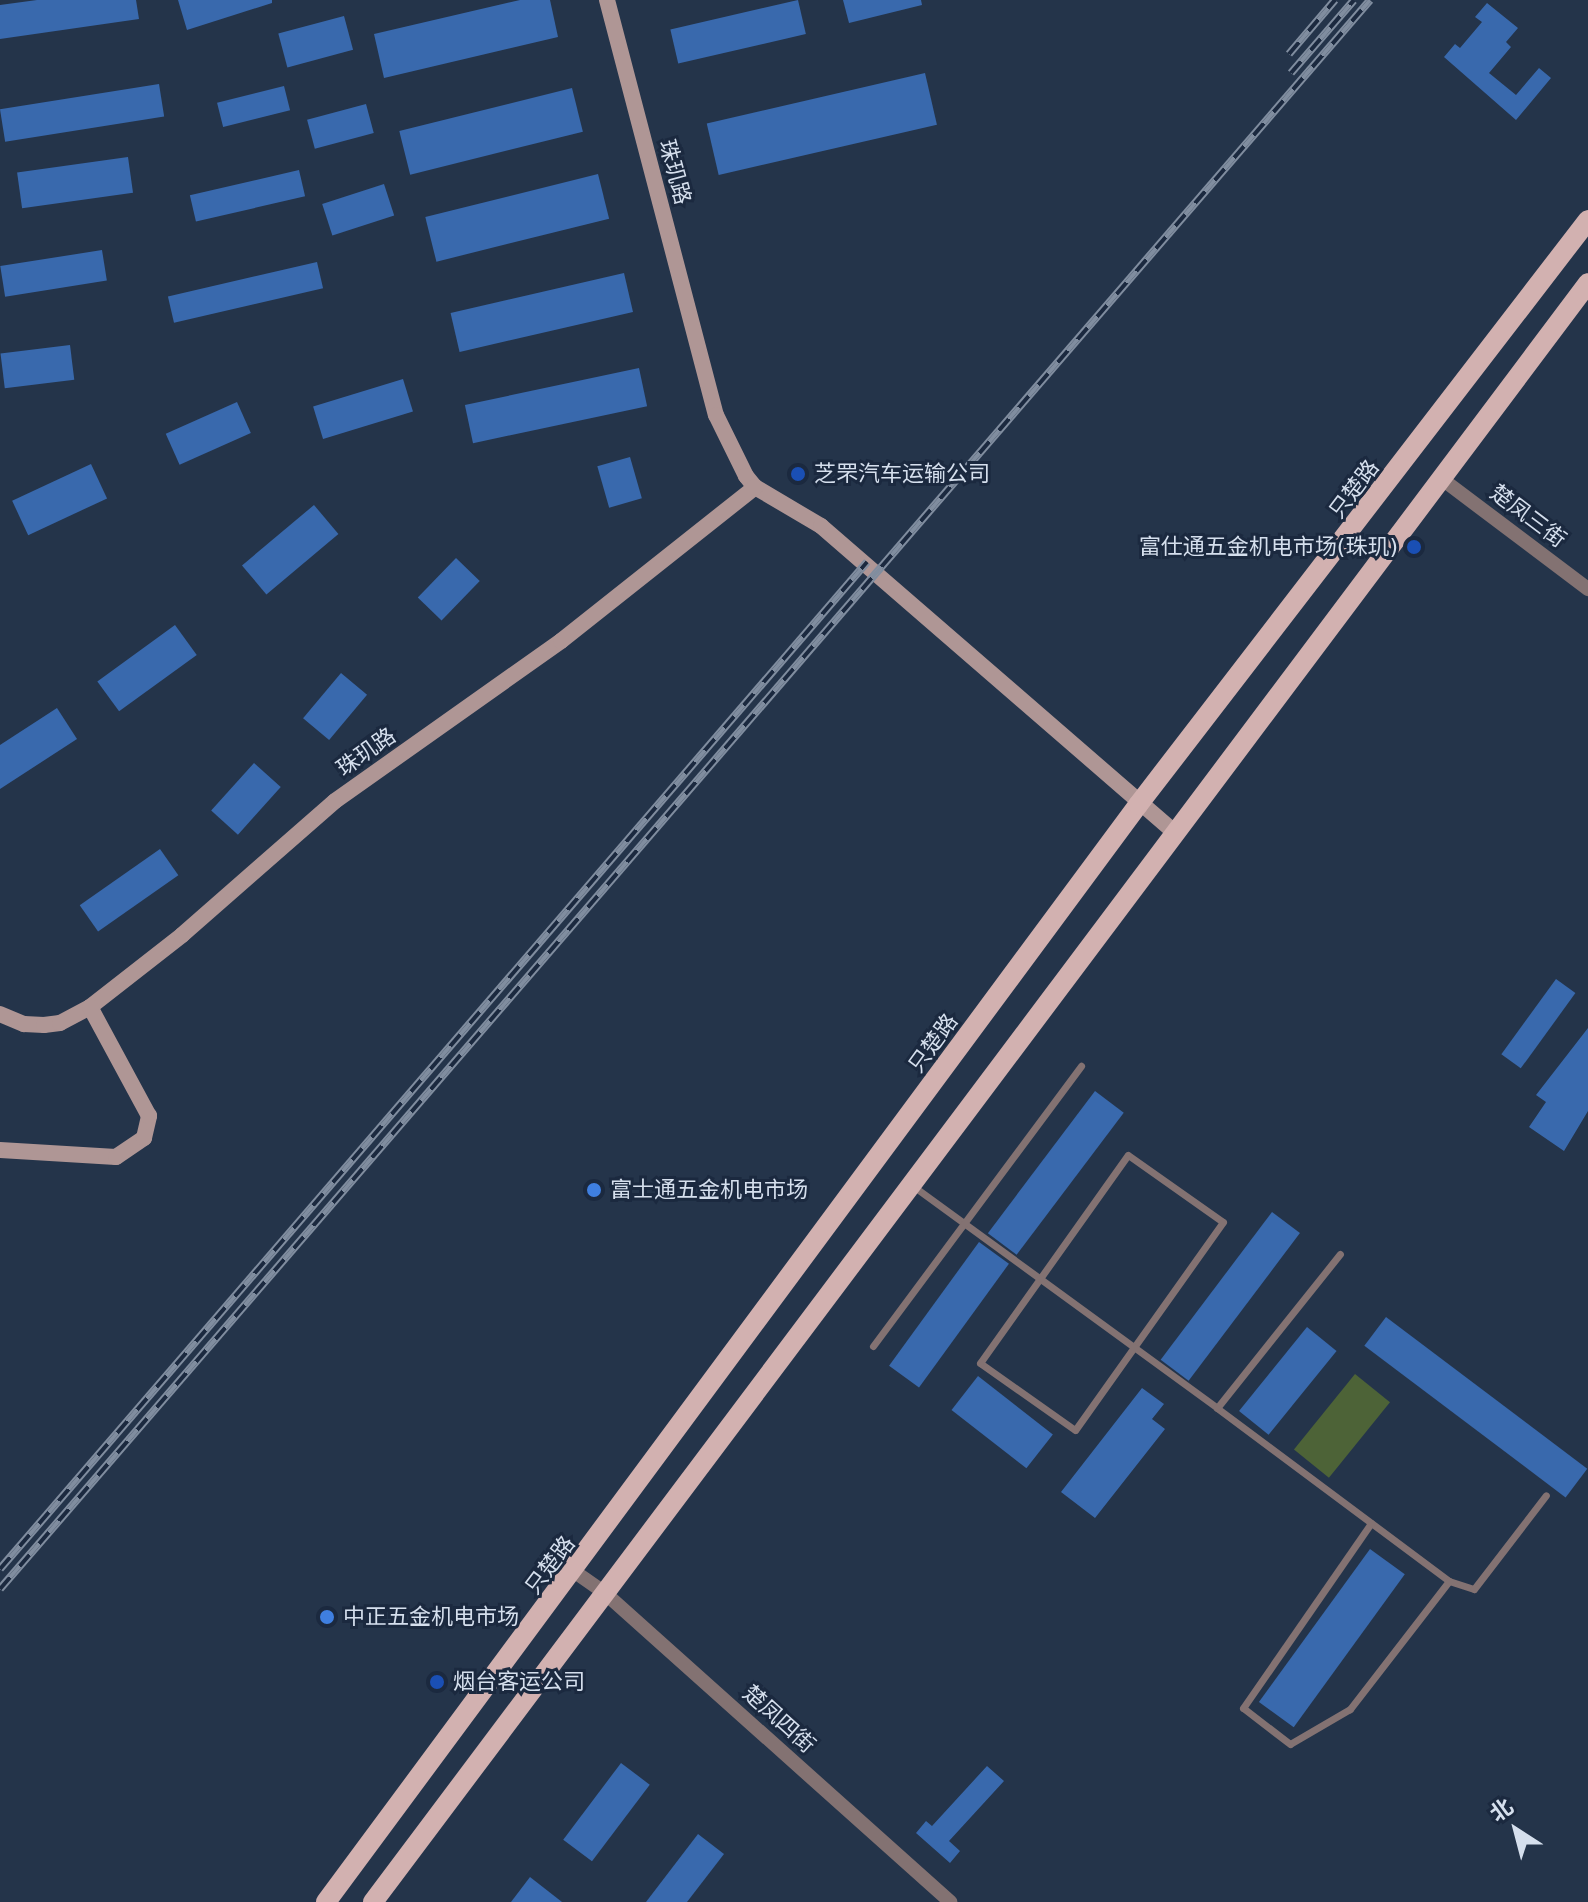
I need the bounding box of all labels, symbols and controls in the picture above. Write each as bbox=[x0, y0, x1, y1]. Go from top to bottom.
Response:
street label: 珠玑路 bbox=[654, 137, 696, 207]
street label: 只楚路 bbox=[1324, 455, 1384, 523]
place label: 芝罘汽车运输公司 bbox=[814, 461, 990, 487]
marker: 芝罘汽车运输公司 bbox=[789, 465, 807, 483]
street label: 楚凤三街 bbox=[1485, 479, 1571, 553]
place label: 富仕通五金机电市场(珠玑) bbox=[1139, 534, 1398, 560]
marker: 富仕通五金机电市场(珠玑) bbox=[1405, 538, 1423, 556]
street label: 珠玑路 bbox=[331, 722, 401, 782]
street label: 只楚路 bbox=[903, 1009, 963, 1077]
place label: 富士通五金机电市场 bbox=[610, 1177, 808, 1203]
marker: 富士通五金机电市场 bbox=[585, 1181, 603, 1199]
street label: 只楚路 bbox=[520, 1531, 580, 1599]
place label: 中正五金机电市场 bbox=[343, 1604, 519, 1630]
marker: 中正五金机电市场 bbox=[318, 1608, 336, 1626]
place label: 烟台客运公司 bbox=[453, 1669, 585, 1695]
marker: 烟台客运公司 bbox=[428, 1673, 446, 1691]
street label: 楚凤四街 bbox=[737, 1680, 821, 1758]
north arrow bbox=[1476, 1790, 1556, 1870]
text: 北 bbox=[1485, 1794, 1518, 1827]

